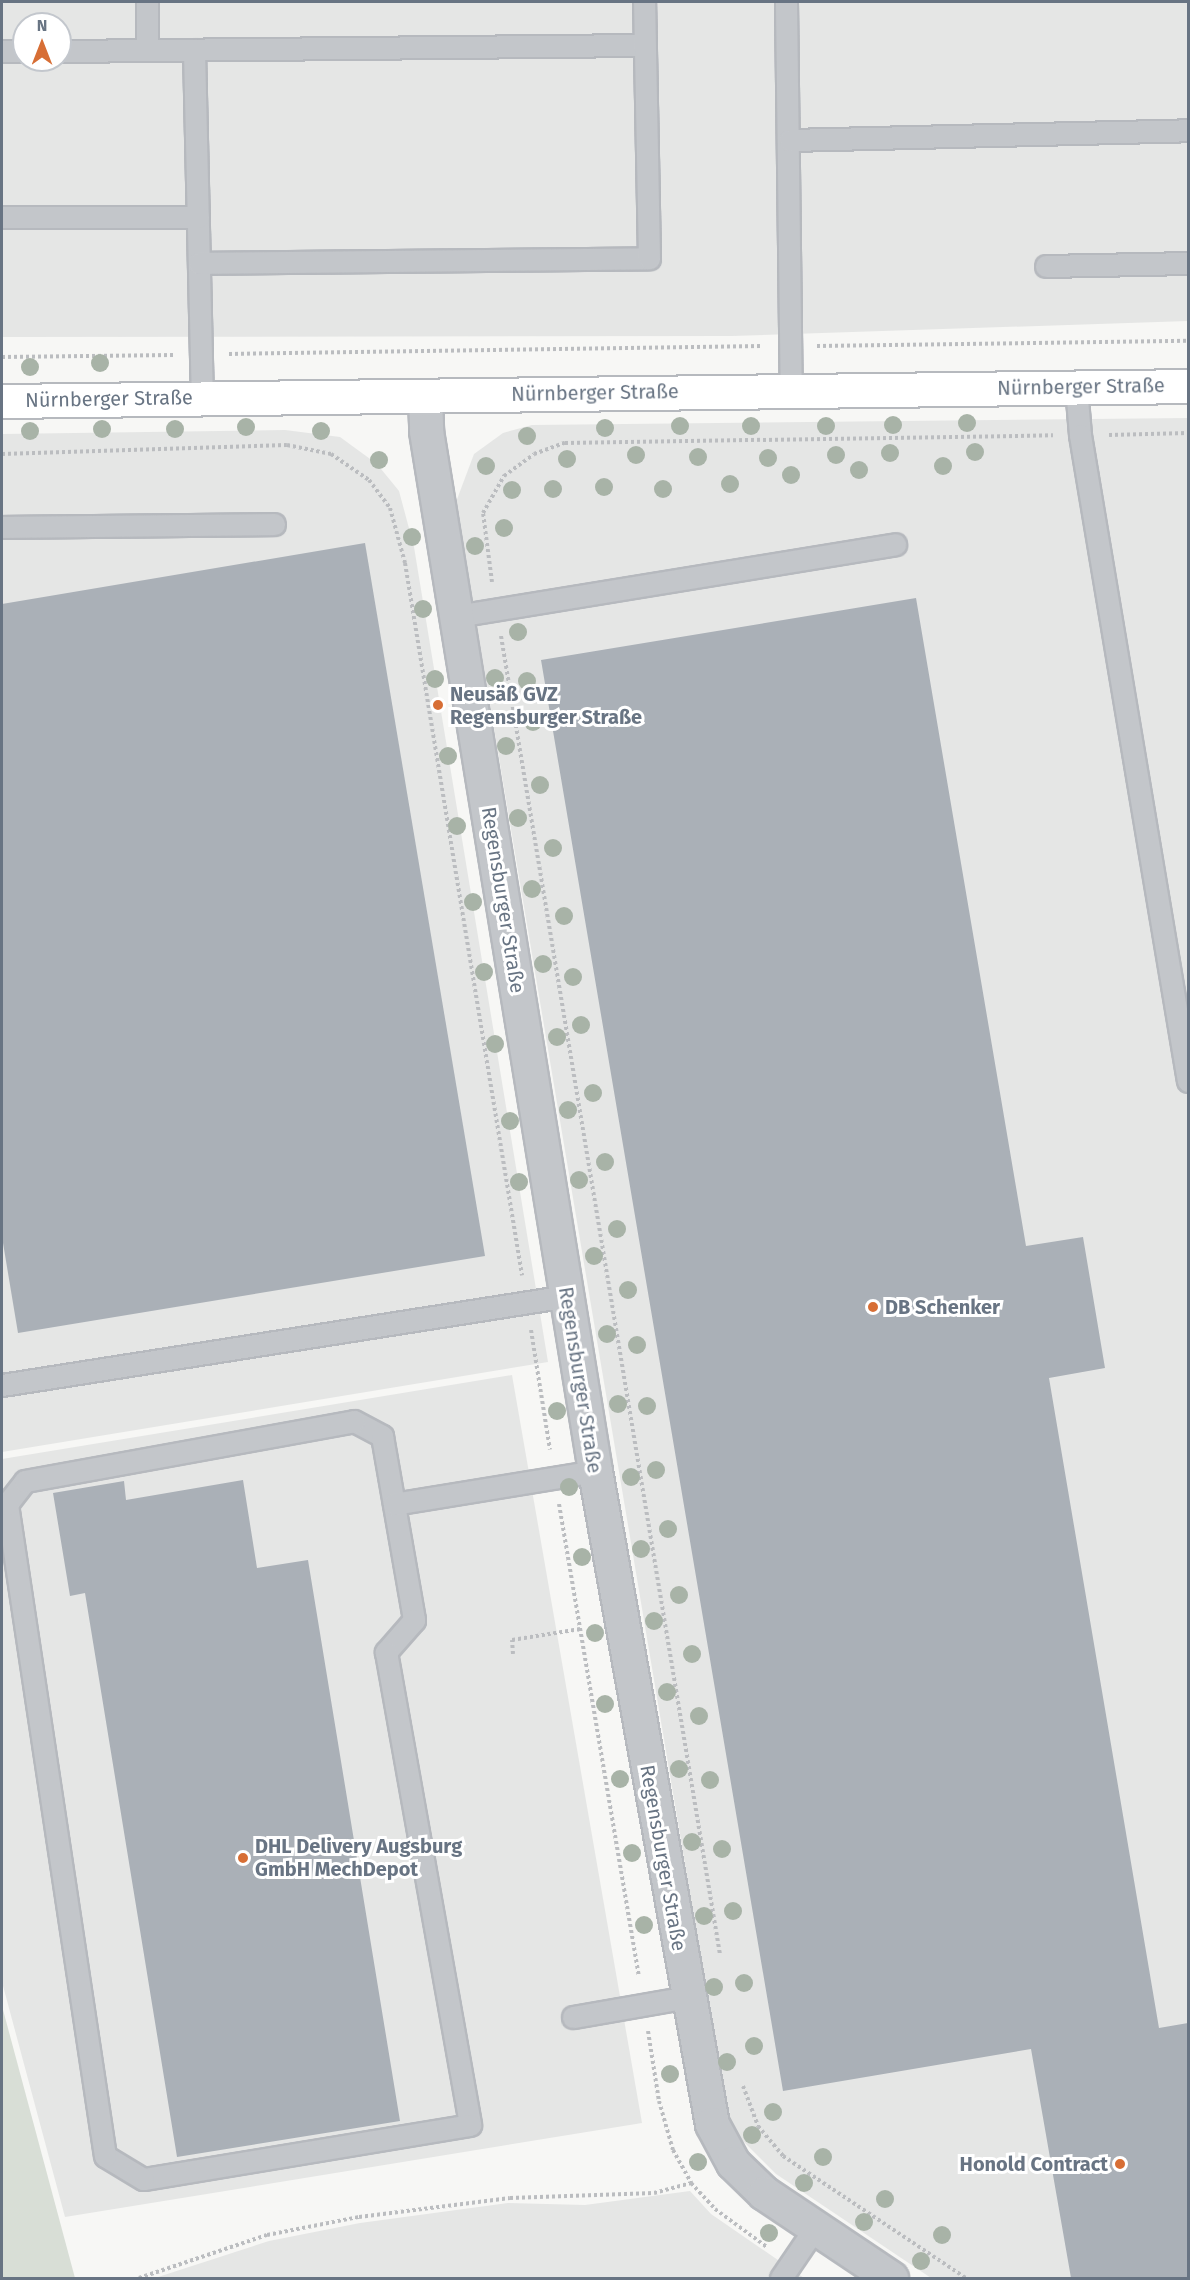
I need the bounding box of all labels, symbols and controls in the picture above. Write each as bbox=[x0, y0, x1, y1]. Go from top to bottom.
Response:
north arrow bbox=[12, 12, 72, 72]
text: N bbox=[37, 16, 47, 35]
street label: Nürnberger Straße bbox=[997, 374, 1165, 400]
street label: Nürnberger Straße bbox=[511, 380, 679, 406]
street label: Nürnberger Straße bbox=[25, 386, 193, 412]
place label: Neusäß GVZ Regensburger Straße bbox=[450, 682, 642, 729]
marker: Neusäß GVZ Regensburger Straße bbox=[431, 698, 445, 712]
street label: Regensburger Straße bbox=[476, 805, 530, 995]
street label: Regensburger Straße bbox=[553, 1285, 607, 1475]
place label: DB Schenker bbox=[885, 1295, 1000, 1319]
marker: DB Schenker bbox=[866, 1300, 880, 1314]
street label: Regensburger Straße bbox=[635, 1763, 691, 1953]
place label: DHL Delivery Augsburg GmbH MechDepot bbox=[255, 1834, 462, 1881]
marker: DHL Delivery Augsburg GmbH MechDepot bbox=[236, 1851, 250, 1865]
place label: Honold Contract bbox=[960, 2152, 1108, 2176]
marker: Honold Contract bbox=[1113, 2157, 1127, 2171]

